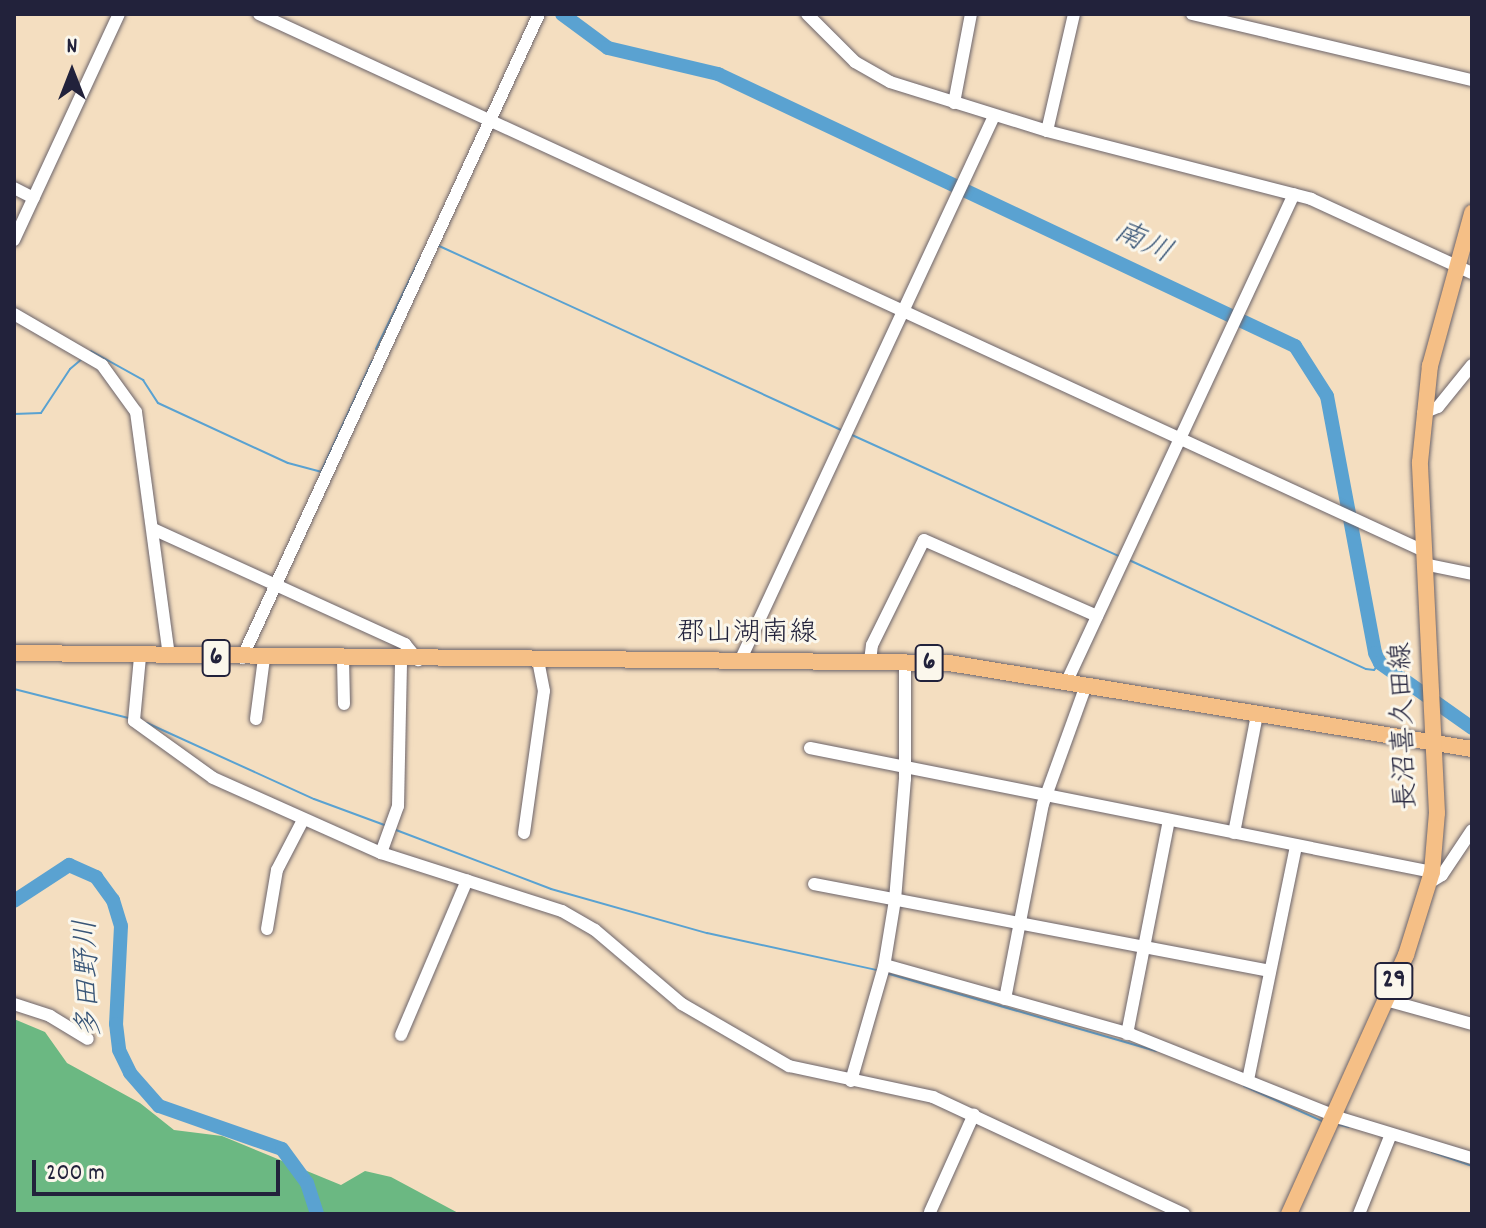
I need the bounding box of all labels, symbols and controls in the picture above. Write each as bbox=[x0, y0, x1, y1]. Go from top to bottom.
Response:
north arrow bbox=[32, 32, 112, 112]
text: N bbox=[67, 32, 77, 63]
water label: 南川 bbox=[1107, 216, 1177, 274]
street label: 郡山湖南線 bbox=[677, 618, 817, 652]
road number: 6 bbox=[200, 636, 232, 680]
road number: 6 bbox=[913, 641, 945, 685]
street label: 長沼喜久田線 bbox=[1386, 641, 1426, 811]
water label: 多田野川 bbox=[71, 918, 111, 1040]
road number: 29 bbox=[1374, 959, 1414, 1003]
scale bar bbox=[36, 1144, 284, 1194]
text: 200 m bbox=[46, 1157, 105, 1191]

